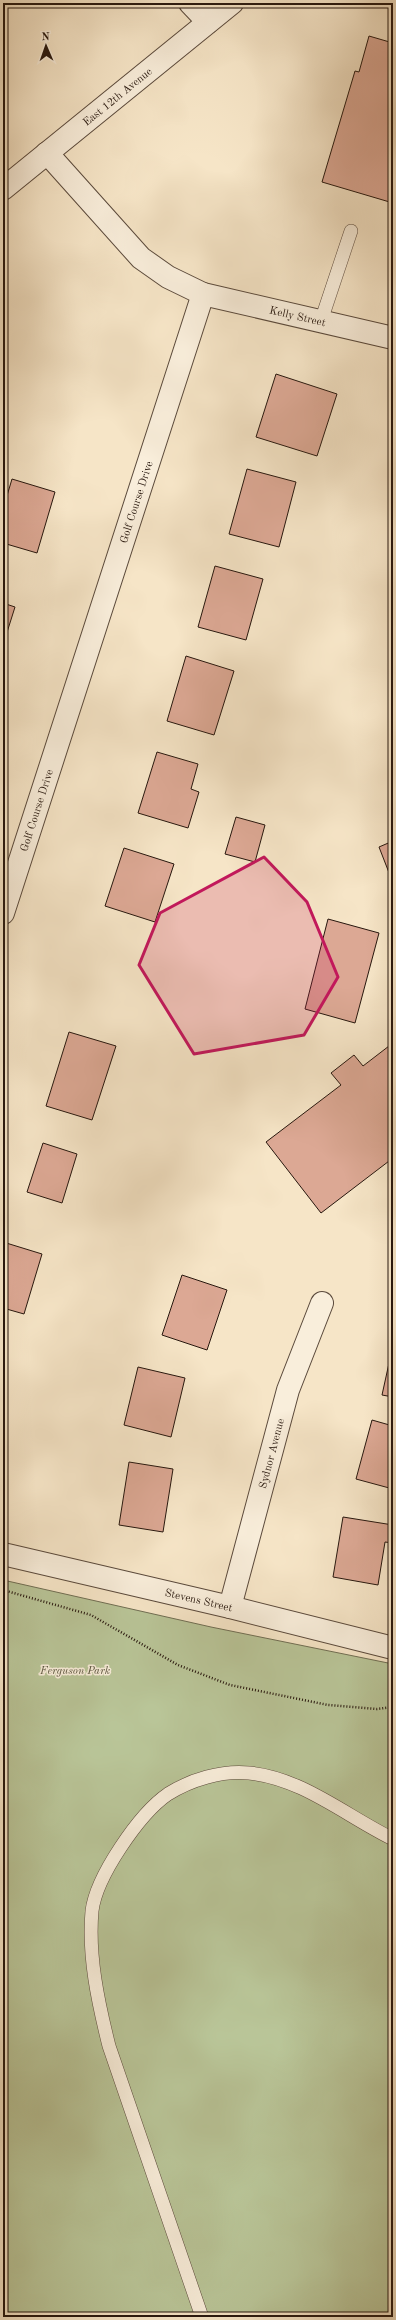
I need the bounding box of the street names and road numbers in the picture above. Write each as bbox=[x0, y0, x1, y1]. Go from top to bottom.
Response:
street label: East 12th Avenue bbox=[81, 66, 155, 129]
street label: Kelly Street bbox=[268, 306, 327, 329]
street label: Golf Course Drive bbox=[119, 460, 156, 545]
street label: Golf Course Drive bbox=[19, 768, 56, 853]
street label: Sydnor Avenue bbox=[258, 1418, 287, 1490]
street label: Stevens Street bbox=[163, 1588, 234, 1614]

